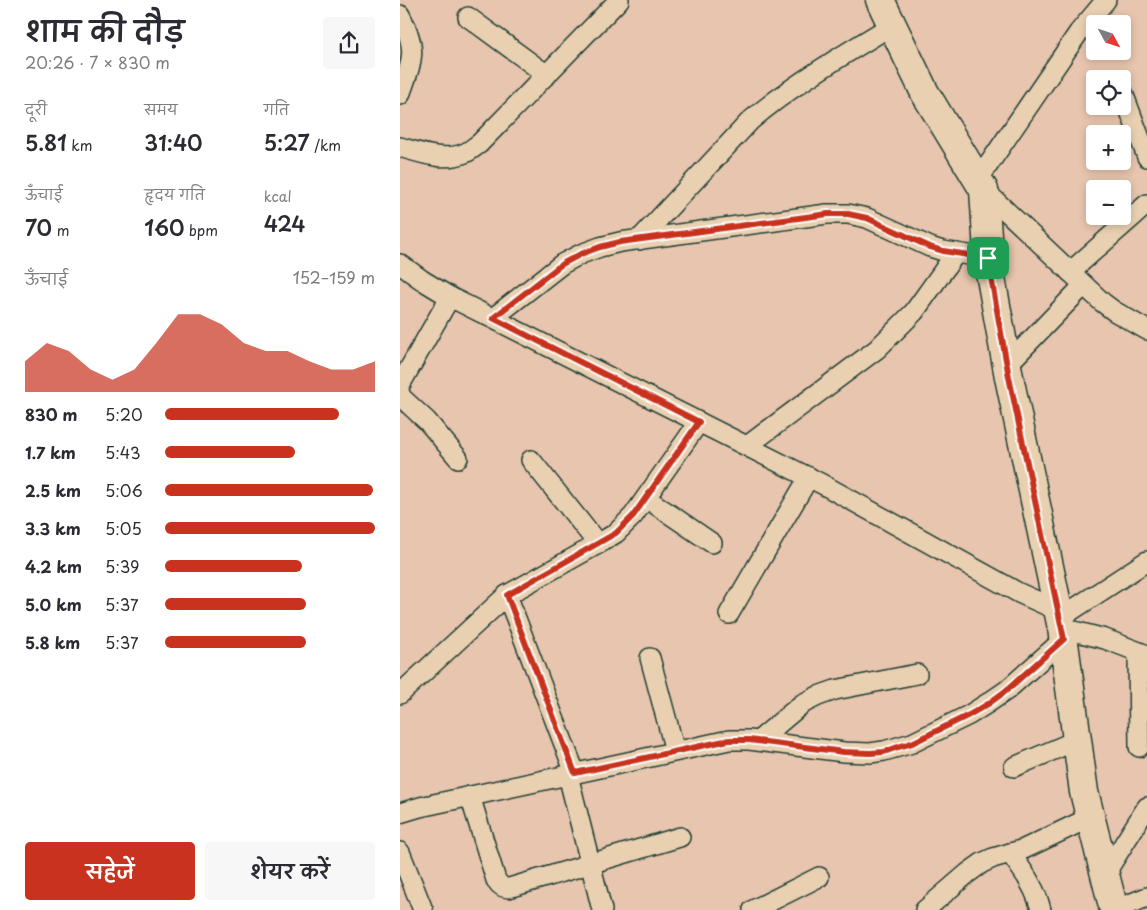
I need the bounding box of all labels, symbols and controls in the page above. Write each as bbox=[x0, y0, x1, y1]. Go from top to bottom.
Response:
text: शाम की दौड़ bbox=[25, 9, 184, 52]
north arrow bbox=[1086, 15, 1131, 60]
map controls bbox=[1086, 15, 1131, 225]
button: share bbox=[323, 17, 375, 69]
text: 20:26 · 7 × 830 m bbox=[25, 50, 170, 74]
button: locate bbox=[1086, 70, 1131, 115]
text: दूरी bbox=[25, 99, 47, 120]
text: समय bbox=[144, 99, 178, 120]
text: गति bbox=[264, 99, 289, 120]
button: + bbox=[1086, 125, 1131, 170]
text: 5.81 bbox=[25, 126, 67, 158]
text: 31:40 bbox=[144, 126, 203, 158]
text: 5:27 bbox=[264, 126, 310, 158]
text: km bbox=[67, 135, 92, 156]
text: /km bbox=[310, 135, 341, 156]
button: − bbox=[1086, 180, 1131, 225]
text: ऊँचाई bbox=[25, 184, 63, 205]
text: हृदय गति bbox=[144, 184, 205, 205]
text: kcal bbox=[264, 186, 292, 207]
text: 424 bbox=[264, 207, 305, 239]
text: 70 bbox=[25, 211, 52, 243]
text: 160 bbox=[144, 211, 184, 243]
text: m bbox=[52, 220, 69, 241]
text: bpm bbox=[184, 220, 218, 241]
pin bbox=[967, 237, 1009, 279]
icon: arrive bbox=[974, 244, 1002, 272]
text: 152–159 m bbox=[293, 265, 375, 289]
text: ऊँचाई bbox=[25, 266, 68, 290]
text: 830 m bbox=[25, 402, 77, 426]
text: 5:20 bbox=[105, 402, 143, 426]
text: 1.7 km bbox=[25, 440, 76, 464]
text: 5:43 bbox=[105, 440, 141, 464]
text: 2.5 km bbox=[25, 478, 81, 502]
text: 5:06 bbox=[105, 478, 143, 502]
text: 3.3 km bbox=[25, 516, 81, 540]
text: 5:05 bbox=[105, 516, 142, 540]
text: 4.2 km bbox=[25, 554, 82, 578]
text: 5:39 bbox=[105, 554, 139, 578]
text: 5.0 km bbox=[25, 592, 82, 616]
text: 5:37 bbox=[105, 592, 139, 616]
text: 5.8 km bbox=[25, 630, 80, 654]
text: 5:37 bbox=[105, 630, 139, 654]
button: सहेजें bbox=[25, 842, 195, 900]
button: शेयर करें bbox=[205, 842, 375, 900]

